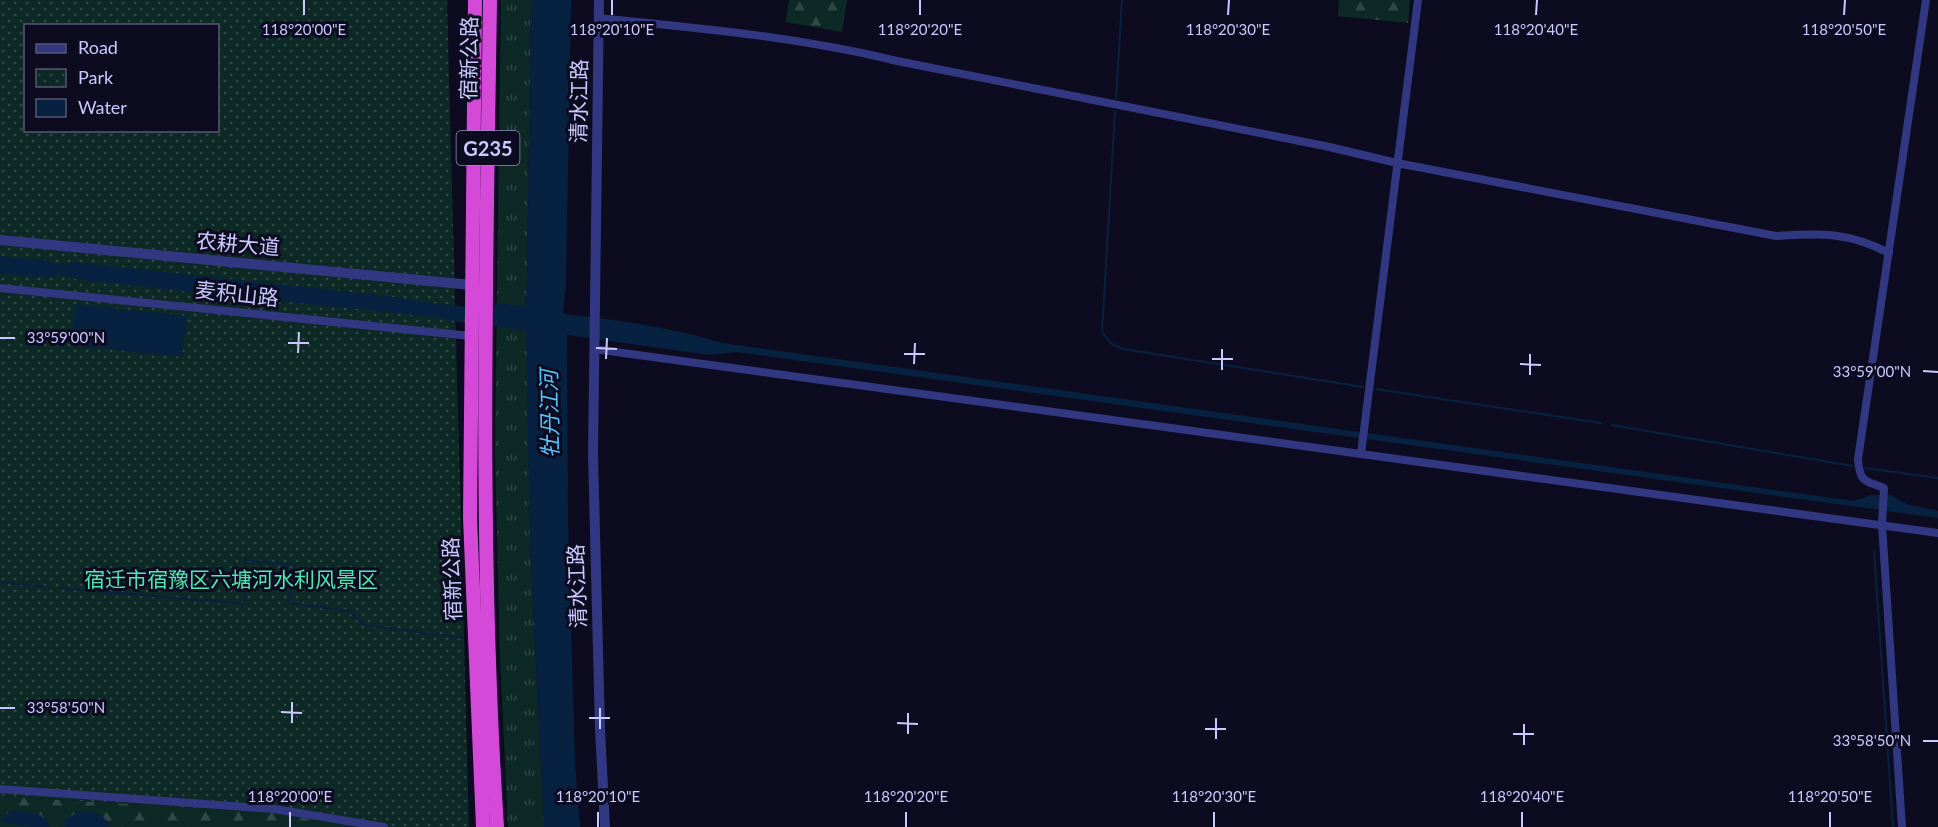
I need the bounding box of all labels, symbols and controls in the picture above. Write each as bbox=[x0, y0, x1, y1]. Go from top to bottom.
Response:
street label: 宿新公路 bbox=[455, 16, 481, 100]
text: 118°20'00"E bbox=[262, 20, 346, 38]
text: 118°20'10"E bbox=[570, 20, 654, 38]
text: 118°20'20"E bbox=[878, 20, 962, 38]
text: 118°20'30"E bbox=[1186, 20, 1270, 38]
text: 118°20'40"E bbox=[1494, 20, 1578, 38]
text: 118°20'50"E bbox=[1802, 20, 1886, 38]
legend bbox=[24, 24, 219, 132]
text: Road bbox=[78, 36, 118, 58]
street label: 清水江路 bbox=[565, 59, 591, 143]
text: Park bbox=[78, 66, 114, 88]
text: Water bbox=[78, 96, 127, 118]
road number: G235 bbox=[456, 131, 520, 165]
street label: 农耕大道 bbox=[195, 227, 281, 259]
street label: 麦积山路 bbox=[194, 276, 280, 310]
text: 33°59'00"N bbox=[27, 328, 105, 346]
text: 33°59'00"N bbox=[1833, 362, 1911, 380]
water label: 牡丹江河 bbox=[535, 366, 563, 458]
street label: 宿新公路 bbox=[437, 537, 465, 621]
street label: 清水江路 bbox=[562, 544, 590, 628]
park label: 宿迁市宿豫区六塘河水利风景区 bbox=[84, 566, 378, 591]
text: 33°58'50"N bbox=[27, 698, 105, 716]
text: 33°58'50"N bbox=[1833, 731, 1911, 749]
text: 118°20'00"E bbox=[248, 787, 332, 805]
text: 118°20'10"E bbox=[556, 787, 640, 805]
text: 118°20'20"E bbox=[864, 787, 948, 805]
text: 118°20'30"E bbox=[1172, 787, 1256, 805]
text: 118°20'40"E bbox=[1480, 787, 1564, 805]
text: 118°20'50"E bbox=[1788, 787, 1872, 805]

